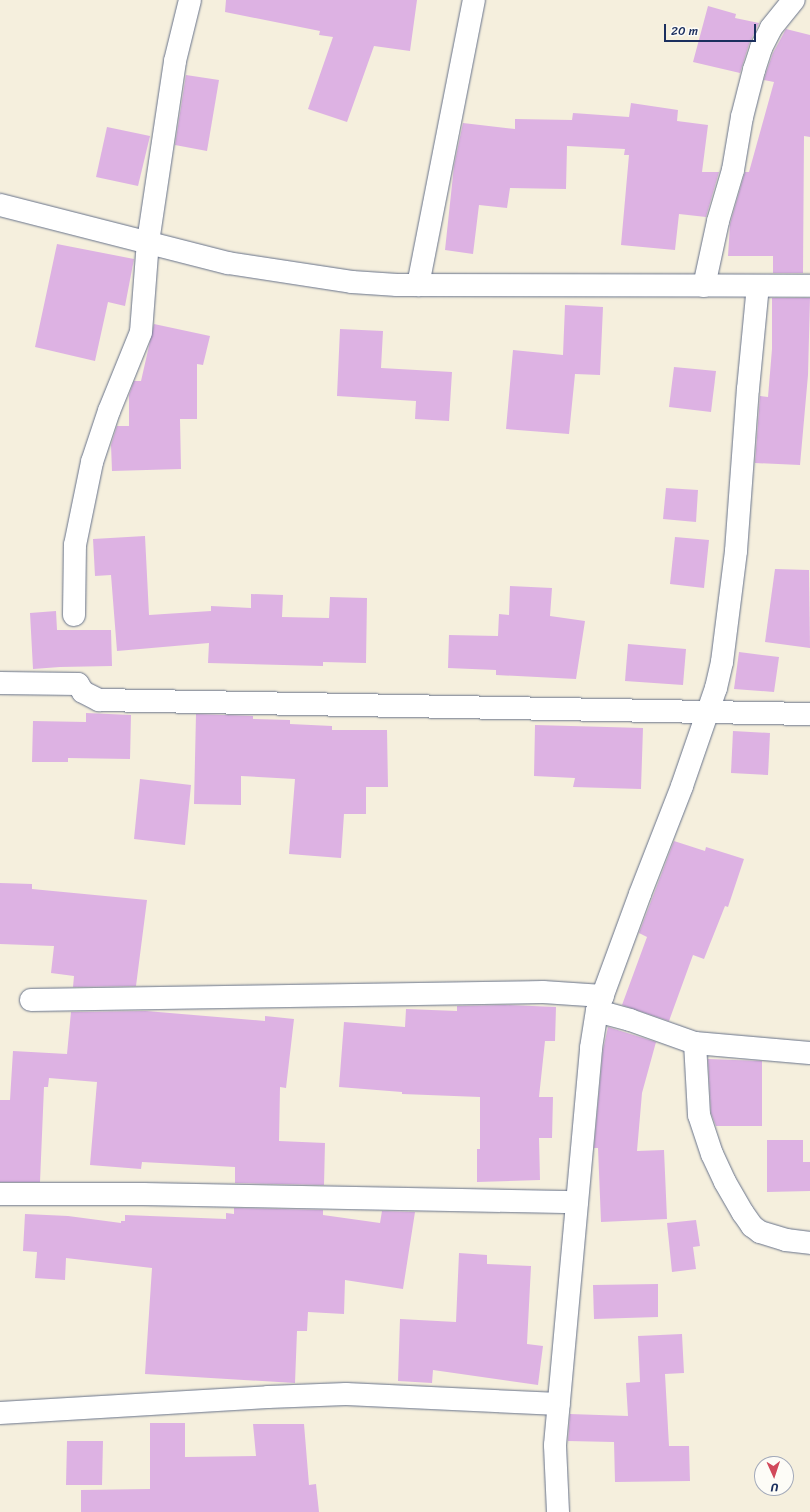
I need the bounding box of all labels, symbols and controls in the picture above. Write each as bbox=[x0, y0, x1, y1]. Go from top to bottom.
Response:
scale bar bbox=[666, 16, 758, 42]
text: 20 m bbox=[671, 20, 698, 42]
north arrow bbox=[754, 1456, 794, 1496]
text: U bbox=[770, 1478, 779, 1497]

